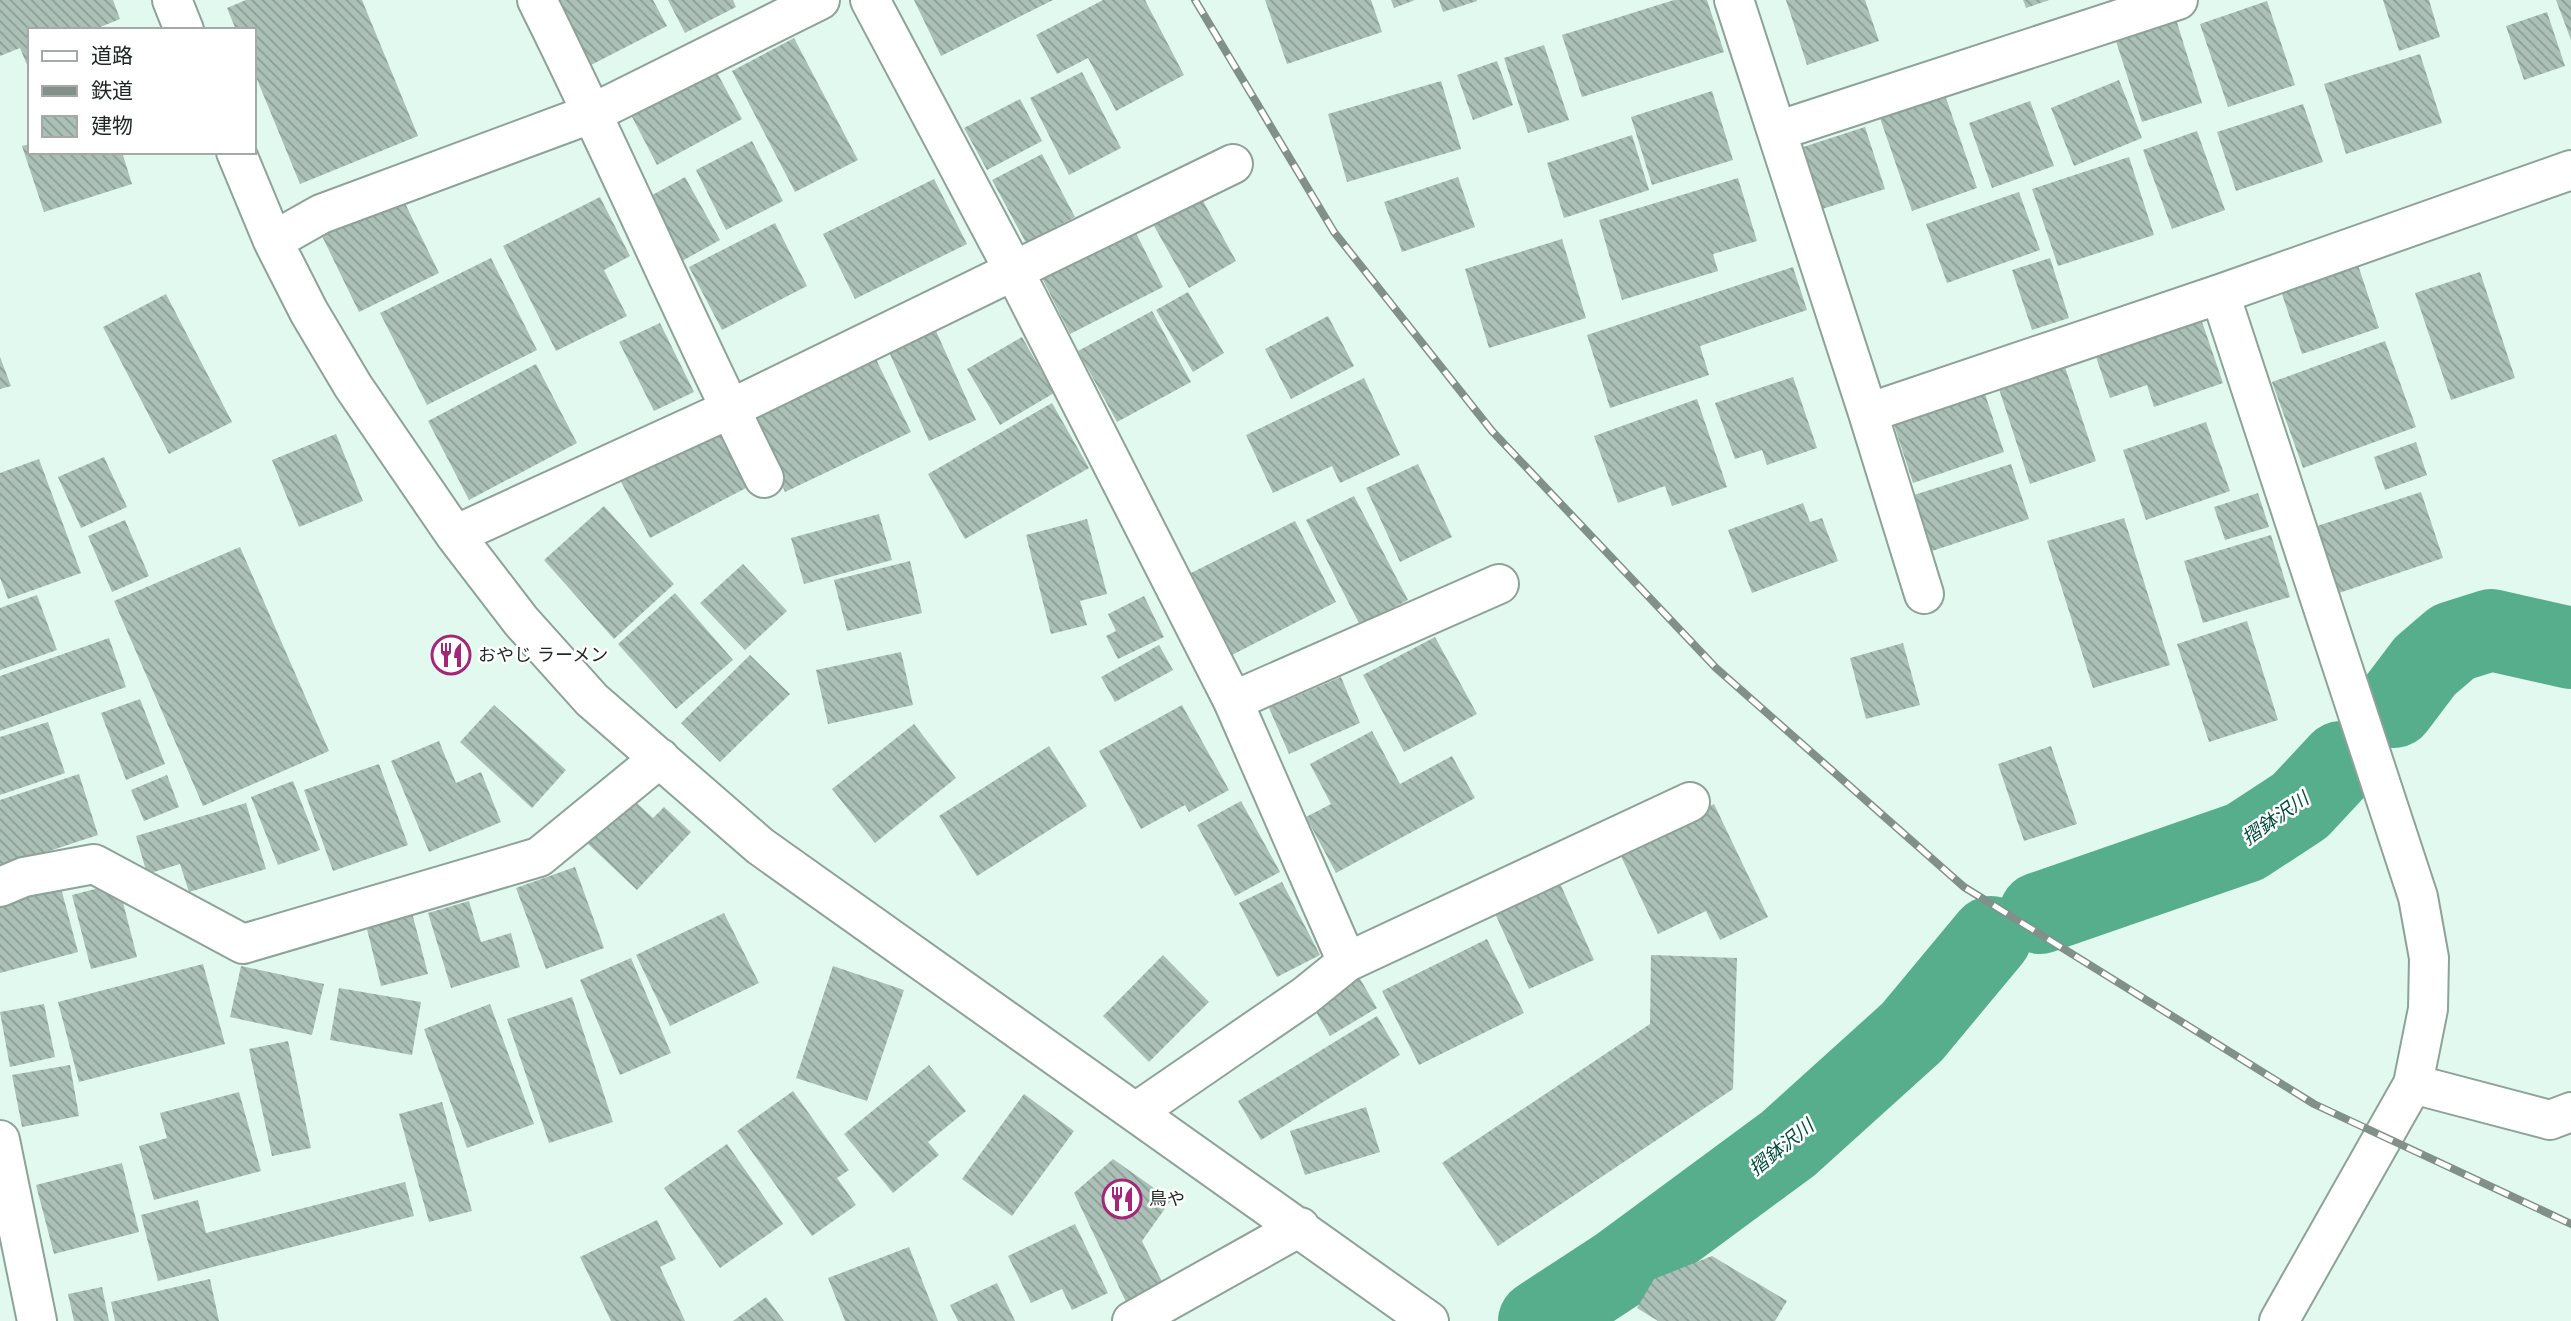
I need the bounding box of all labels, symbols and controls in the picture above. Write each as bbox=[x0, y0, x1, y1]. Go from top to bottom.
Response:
legend bbox=[28, 28, 256, 154]
text: 道路 bbox=[91, 44, 133, 67]
text: 鉄道 bbox=[91, 79, 133, 102]
text: 建物 bbox=[91, 114, 133, 137]
restaurant icon: おやじ ラーメン bbox=[430, 634, 472, 676]
place label: おやじ ラーメン bbox=[478, 645, 608, 665]
water label: 摺鉢沢川 bbox=[2238, 787, 2314, 849]
water label: 摺鉢沢川 bbox=[1745, 1114, 1819, 1179]
restaurant icon: 鳥や bbox=[1101, 1178, 1143, 1220]
place label: 鳥や bbox=[1149, 1189, 1185, 1209]

